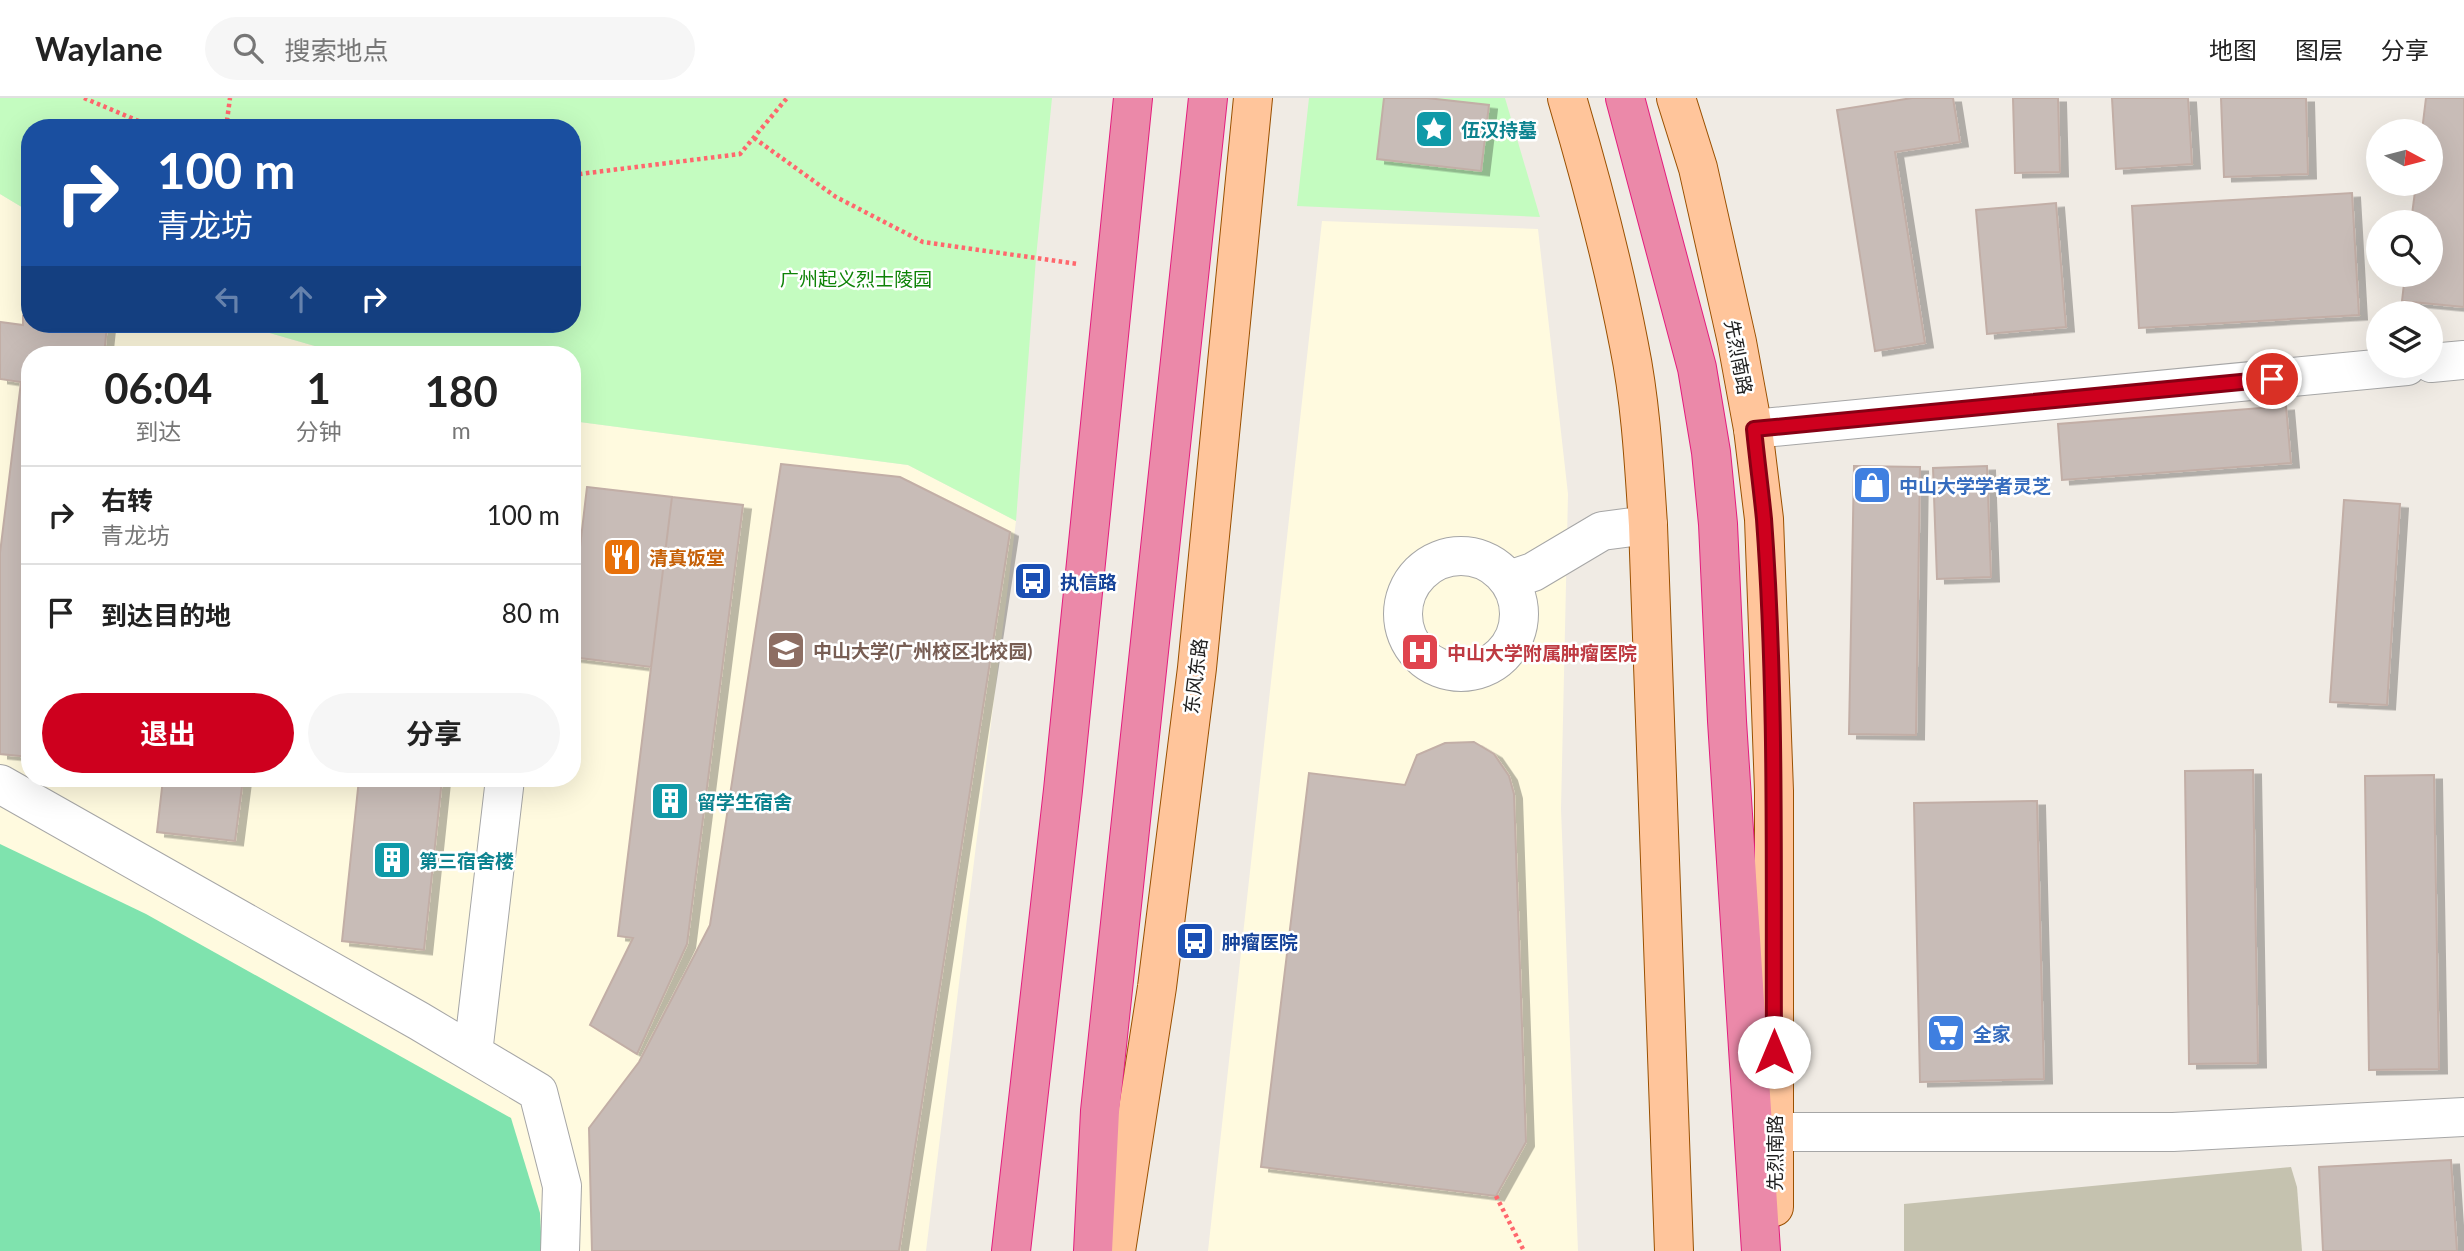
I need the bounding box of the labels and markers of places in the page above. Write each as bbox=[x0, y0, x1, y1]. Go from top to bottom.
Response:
place icon: 伍汉持墓 bbox=[1413, 108, 1455, 150]
place label: 伍汉持墓 bbox=[1461, 118, 1537, 141]
pin bbox=[2242, 349, 2302, 409]
shop icon: 中山大学学者灵芝 bbox=[1851, 464, 1893, 506]
place label: 中山大学学者灵芝 bbox=[1899, 474, 2051, 497]
restaurant icon: 清真饭堂 bbox=[601, 536, 643, 578]
place label: 清真饭堂 bbox=[649, 546, 725, 569]
bus stop icon: 执信路 bbox=[1012, 560, 1054, 602]
place label: 执信路 bbox=[1060, 570, 1117, 593]
school or university icon: 中山大学(广州校区北校园) bbox=[765, 629, 807, 671]
hospital icon: 中山大学附属肿瘤医院 bbox=[1399, 631, 1441, 673]
place label: 中山大学(广州校区北校园) bbox=[813, 639, 1032, 662]
place label: 中山大学附属肿瘤医院 bbox=[1447, 641, 1637, 664]
building icon: 留学生宿舍 bbox=[649, 780, 691, 822]
place label: 留学生宿舍 bbox=[697, 790, 792, 813]
building icon: 第三宿舍楼 bbox=[371, 839, 413, 881]
place label: 第三宿舍楼 bbox=[419, 849, 514, 872]
bus stop icon: 肿瘤医院 bbox=[1174, 920, 1216, 962]
place label: 肿瘤医院 bbox=[1222, 930, 1298, 953]
supermarket icon: 全家 bbox=[1925, 1012, 1967, 1054]
place label: 全家 bbox=[1973, 1022, 2011, 1045]

